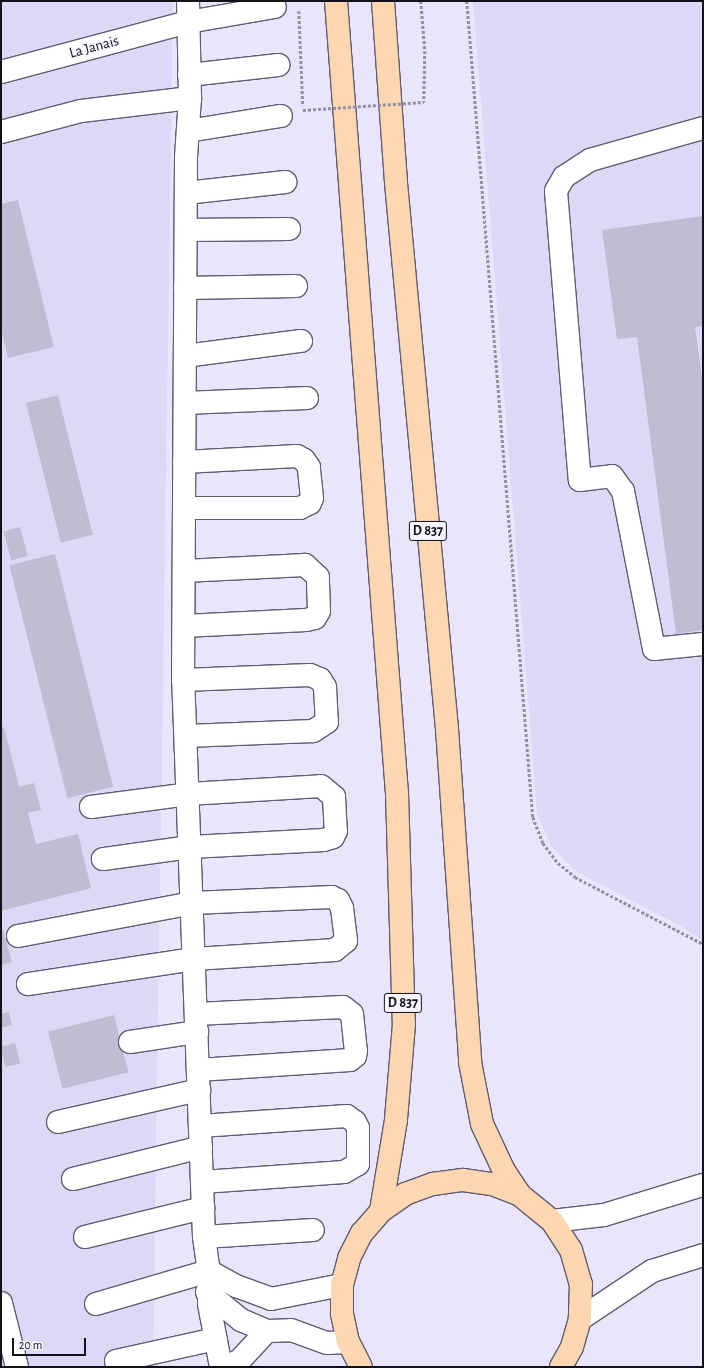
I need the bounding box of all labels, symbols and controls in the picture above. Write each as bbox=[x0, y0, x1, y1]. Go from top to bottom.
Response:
street label: La Janais bbox=[67, 32, 121, 62]
road number: D 837 bbox=[408, 519, 448, 543]
road number: D 837 bbox=[383, 991, 423, 1015]
scale bar bbox=[14, 1330, 88, 1356]
text: 20 m bbox=[19, 1339, 42, 1351]

